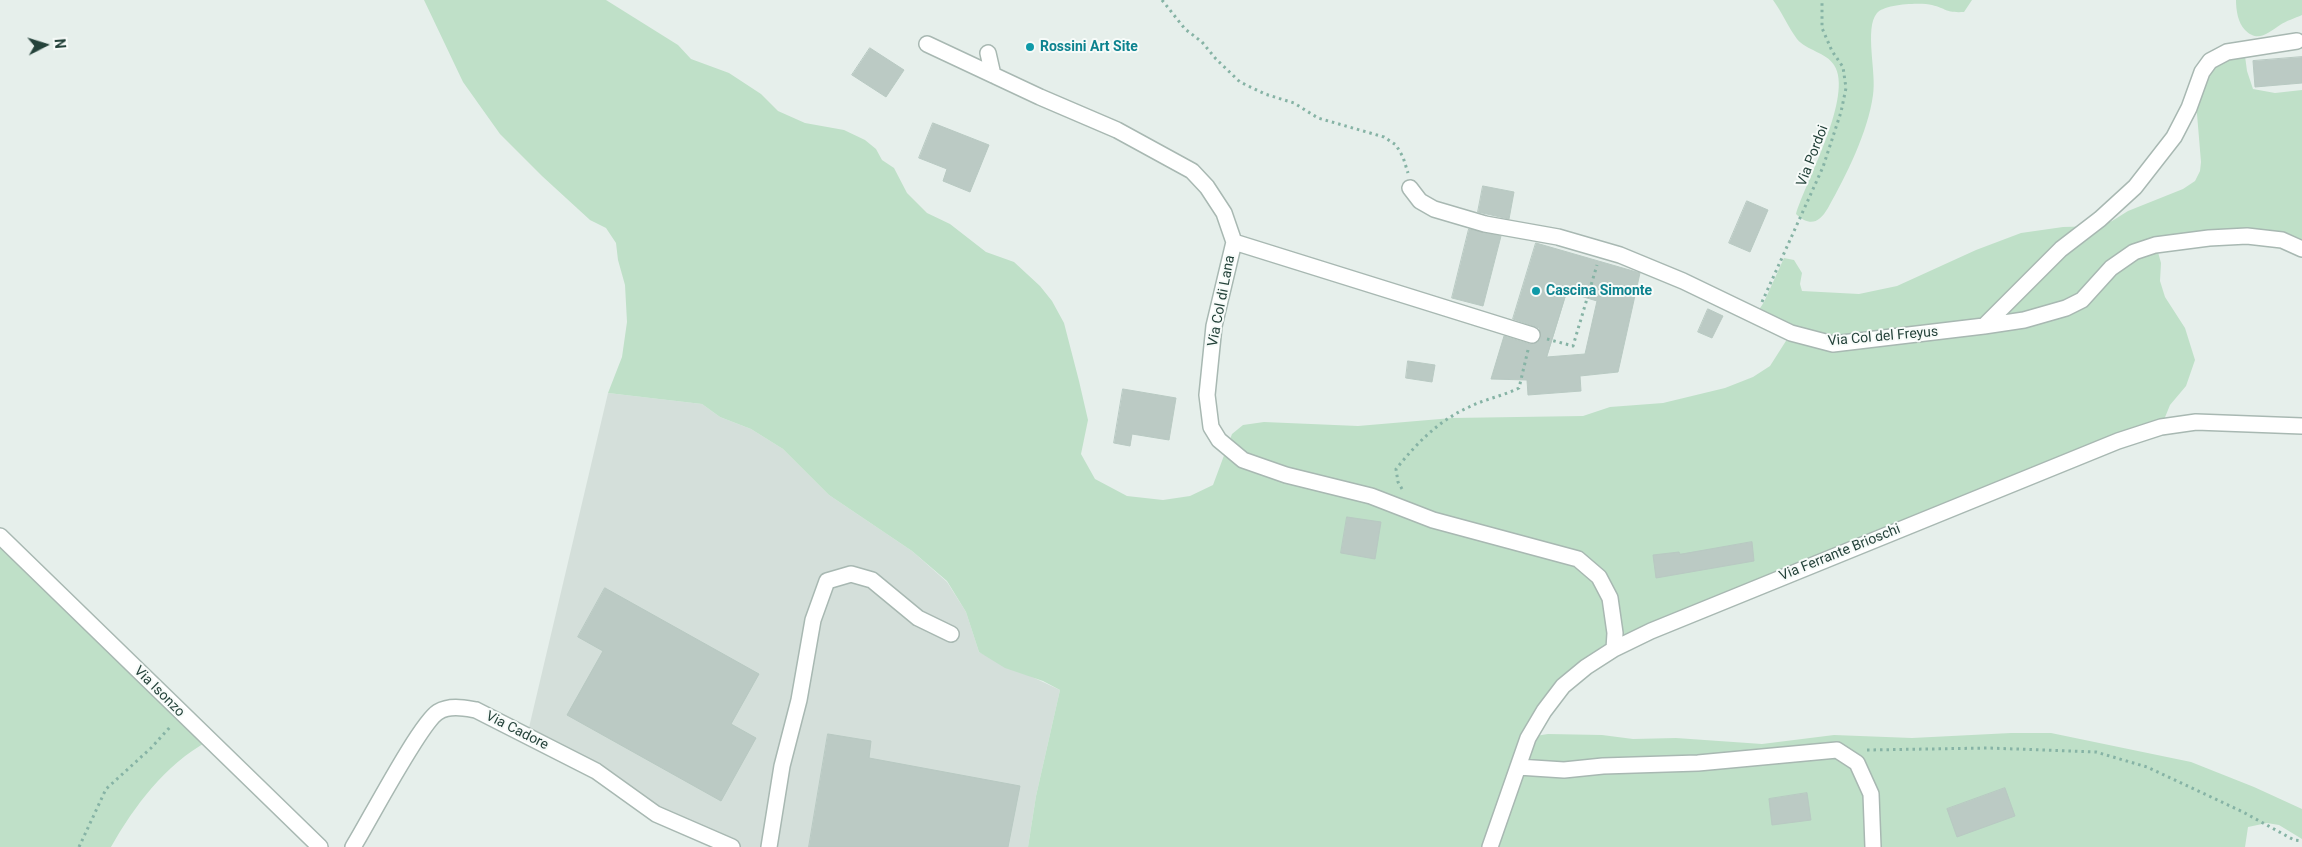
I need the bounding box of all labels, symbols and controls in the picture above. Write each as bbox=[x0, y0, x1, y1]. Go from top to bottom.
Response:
north arrow bbox=[20, 20, 70, 70]
text: N bbox=[52, 38, 68, 49]
place label: Rossini Art Site bbox=[1040, 39, 1138, 55]
marker: Rossini Art Site bbox=[1024, 41, 1036, 53]
street label: Via Pordoi bbox=[1794, 123, 1832, 189]
street label: Via Col di Lana bbox=[1205, 254, 1239, 348]
place label: Cascina Simonte bbox=[1546, 283, 1652, 299]
marker: Cascina Simonte bbox=[1530, 285, 1542, 297]
street label: Via Col del Freyus bbox=[1827, 324, 1939, 350]
street label: Via Ferrante Brioschi bbox=[1777, 521, 1903, 585]
street label: Via Isonzo bbox=[130, 663, 188, 721]
street label: Via Cadore bbox=[483, 708, 551, 754]

